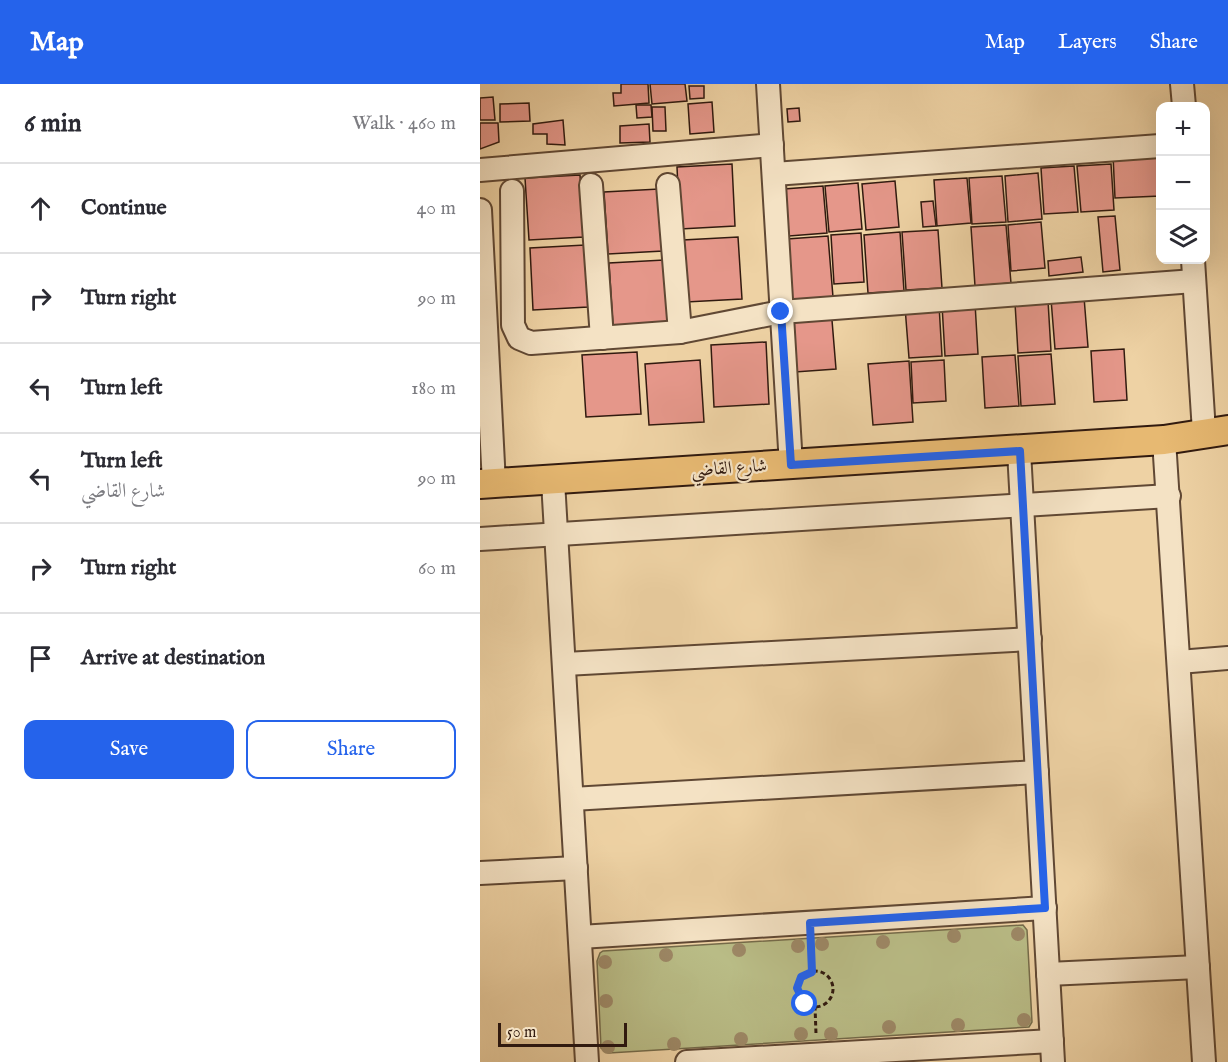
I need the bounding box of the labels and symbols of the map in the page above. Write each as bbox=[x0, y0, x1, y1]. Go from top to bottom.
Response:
route end bbox=[767, 298, 793, 324]
street label: شارع القاضي bbox=[690, 455, 768, 487]
route start bbox=[791, 990, 817, 1016]
scale bar bbox=[498, 1020, 627, 1048]

